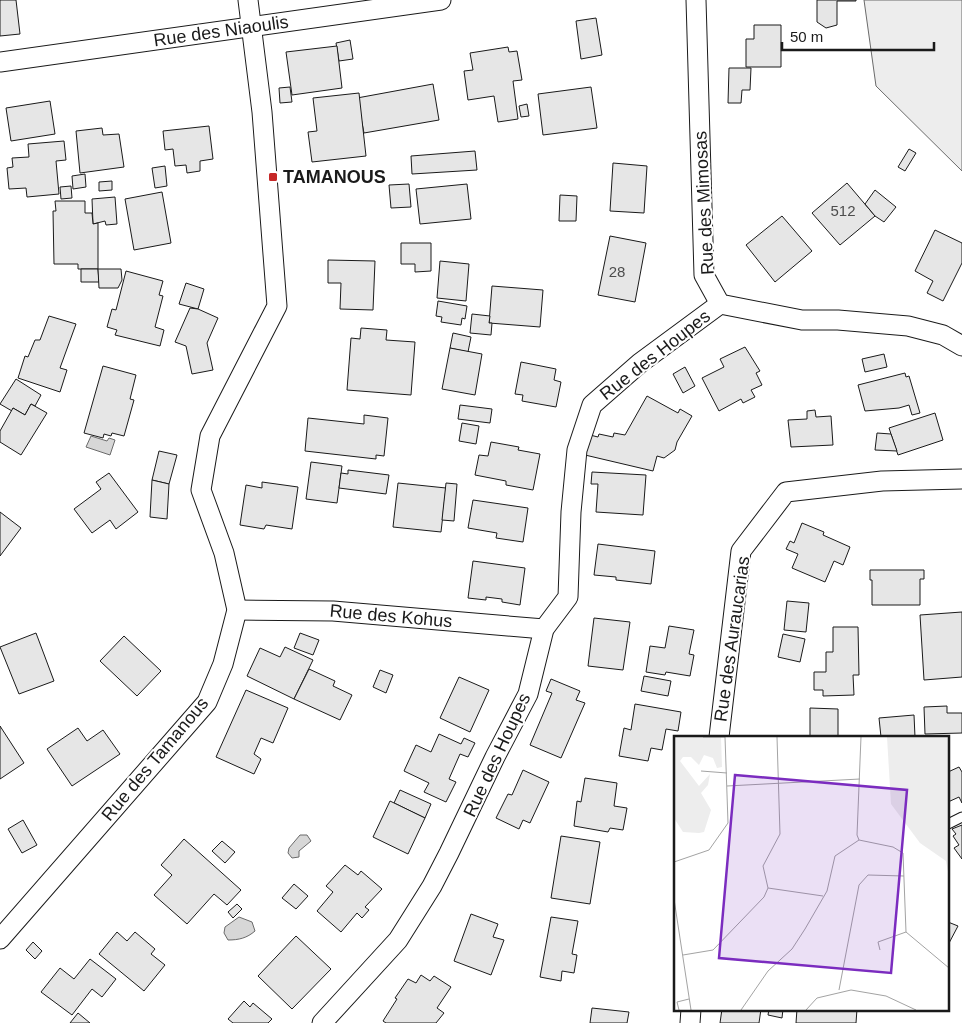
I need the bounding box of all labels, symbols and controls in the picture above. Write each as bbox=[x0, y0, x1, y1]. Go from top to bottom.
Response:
street label: Rue des Niaoulis bbox=[152, 12, 290, 50]
scale bar bbox=[782, 20, 934, 52]
text: 50 m bbox=[790, 28, 823, 45]
street label: Rue des Mimosas bbox=[690, 131, 718, 275]
place label: TAMANOUS bbox=[283, 167, 386, 187]
marker: TAMANOUS bbox=[267, 171, 279, 183]
house number: 512 bbox=[830, 202, 856, 219]
house number: 28 bbox=[609, 263, 625, 280]
street label: Rue des Houpes bbox=[596, 306, 714, 404]
street label: Rue des Auraucarias bbox=[710, 555, 754, 723]
street label: Rue des Kohus bbox=[329, 601, 453, 631]
street label: Rue des Houpes bbox=[460, 690, 534, 820]
street label: Rue des Tamanous bbox=[98, 693, 212, 825]
inset map bbox=[674, 736, 950, 1010]

